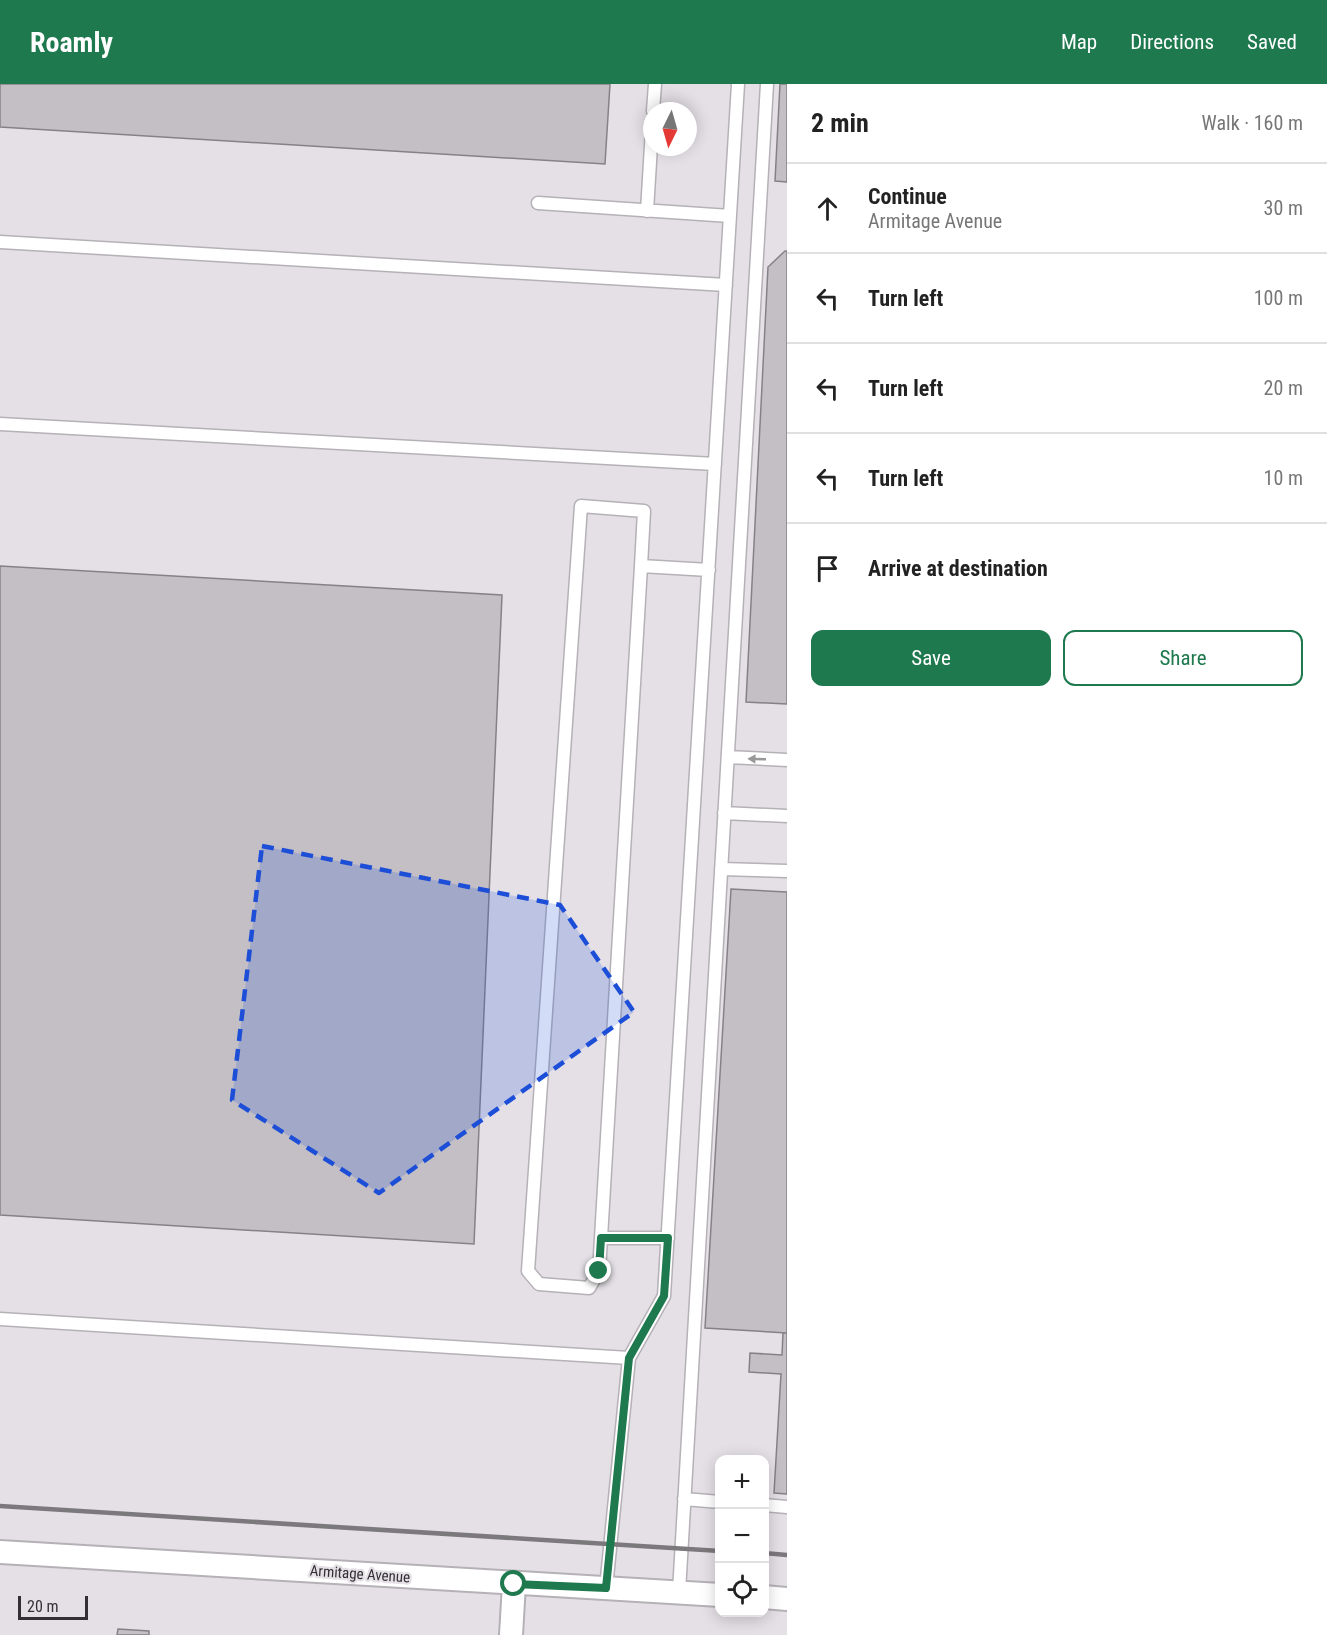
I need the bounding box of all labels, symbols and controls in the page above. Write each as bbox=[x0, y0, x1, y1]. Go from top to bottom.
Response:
text: Roamly bbox=[30, 26, 113, 59]
text: Map bbox=[1061, 30, 1097, 54]
text: Directions bbox=[1130, 30, 1214, 54]
text: Saved bbox=[1247, 30, 1297, 54]
north arrow bbox=[643, 102, 697, 156]
text: 2 min bbox=[811, 108, 869, 138]
text: Walk · 160 m bbox=[1202, 111, 1303, 135]
text: Continue bbox=[868, 184, 947, 209]
icon: ahead bbox=[811, 192, 844, 225]
text: 30 m bbox=[1264, 196, 1303, 220]
text: Armitage Avenue bbox=[868, 209, 1002, 233]
icon: left bbox=[811, 282, 844, 315]
text: Turn left bbox=[868, 286, 943, 311]
text: 100 m bbox=[1254, 286, 1303, 310]
icon: left bbox=[811, 372, 844, 405]
text: Turn left bbox=[868, 376, 943, 401]
text: 20 m bbox=[1264, 376, 1303, 400]
icon: left bbox=[811, 462, 844, 495]
text: Turn left bbox=[868, 466, 943, 491]
text: 10 m bbox=[1264, 466, 1303, 490]
icon: arrive bbox=[811, 552, 844, 585]
text: Arrive at destination bbox=[868, 556, 1048, 581]
button: Save bbox=[811, 630, 1051, 686]
button: Share bbox=[1063, 630, 1303, 686]
one-way arrow bbox=[748, 754, 767, 763]
route end bbox=[585, 1257, 611, 1283]
map controls bbox=[715, 1455, 769, 1617]
button: + bbox=[715, 1455, 769, 1509]
button: − bbox=[715, 1509, 769, 1563]
street label: Armitage Avenue bbox=[309, 1562, 411, 1586]
button: locate bbox=[715, 1563, 769, 1617]
route start bbox=[500, 1570, 526, 1596]
scale bar bbox=[18, 1593, 88, 1620]
text: 20 m bbox=[27, 1597, 59, 1616]

